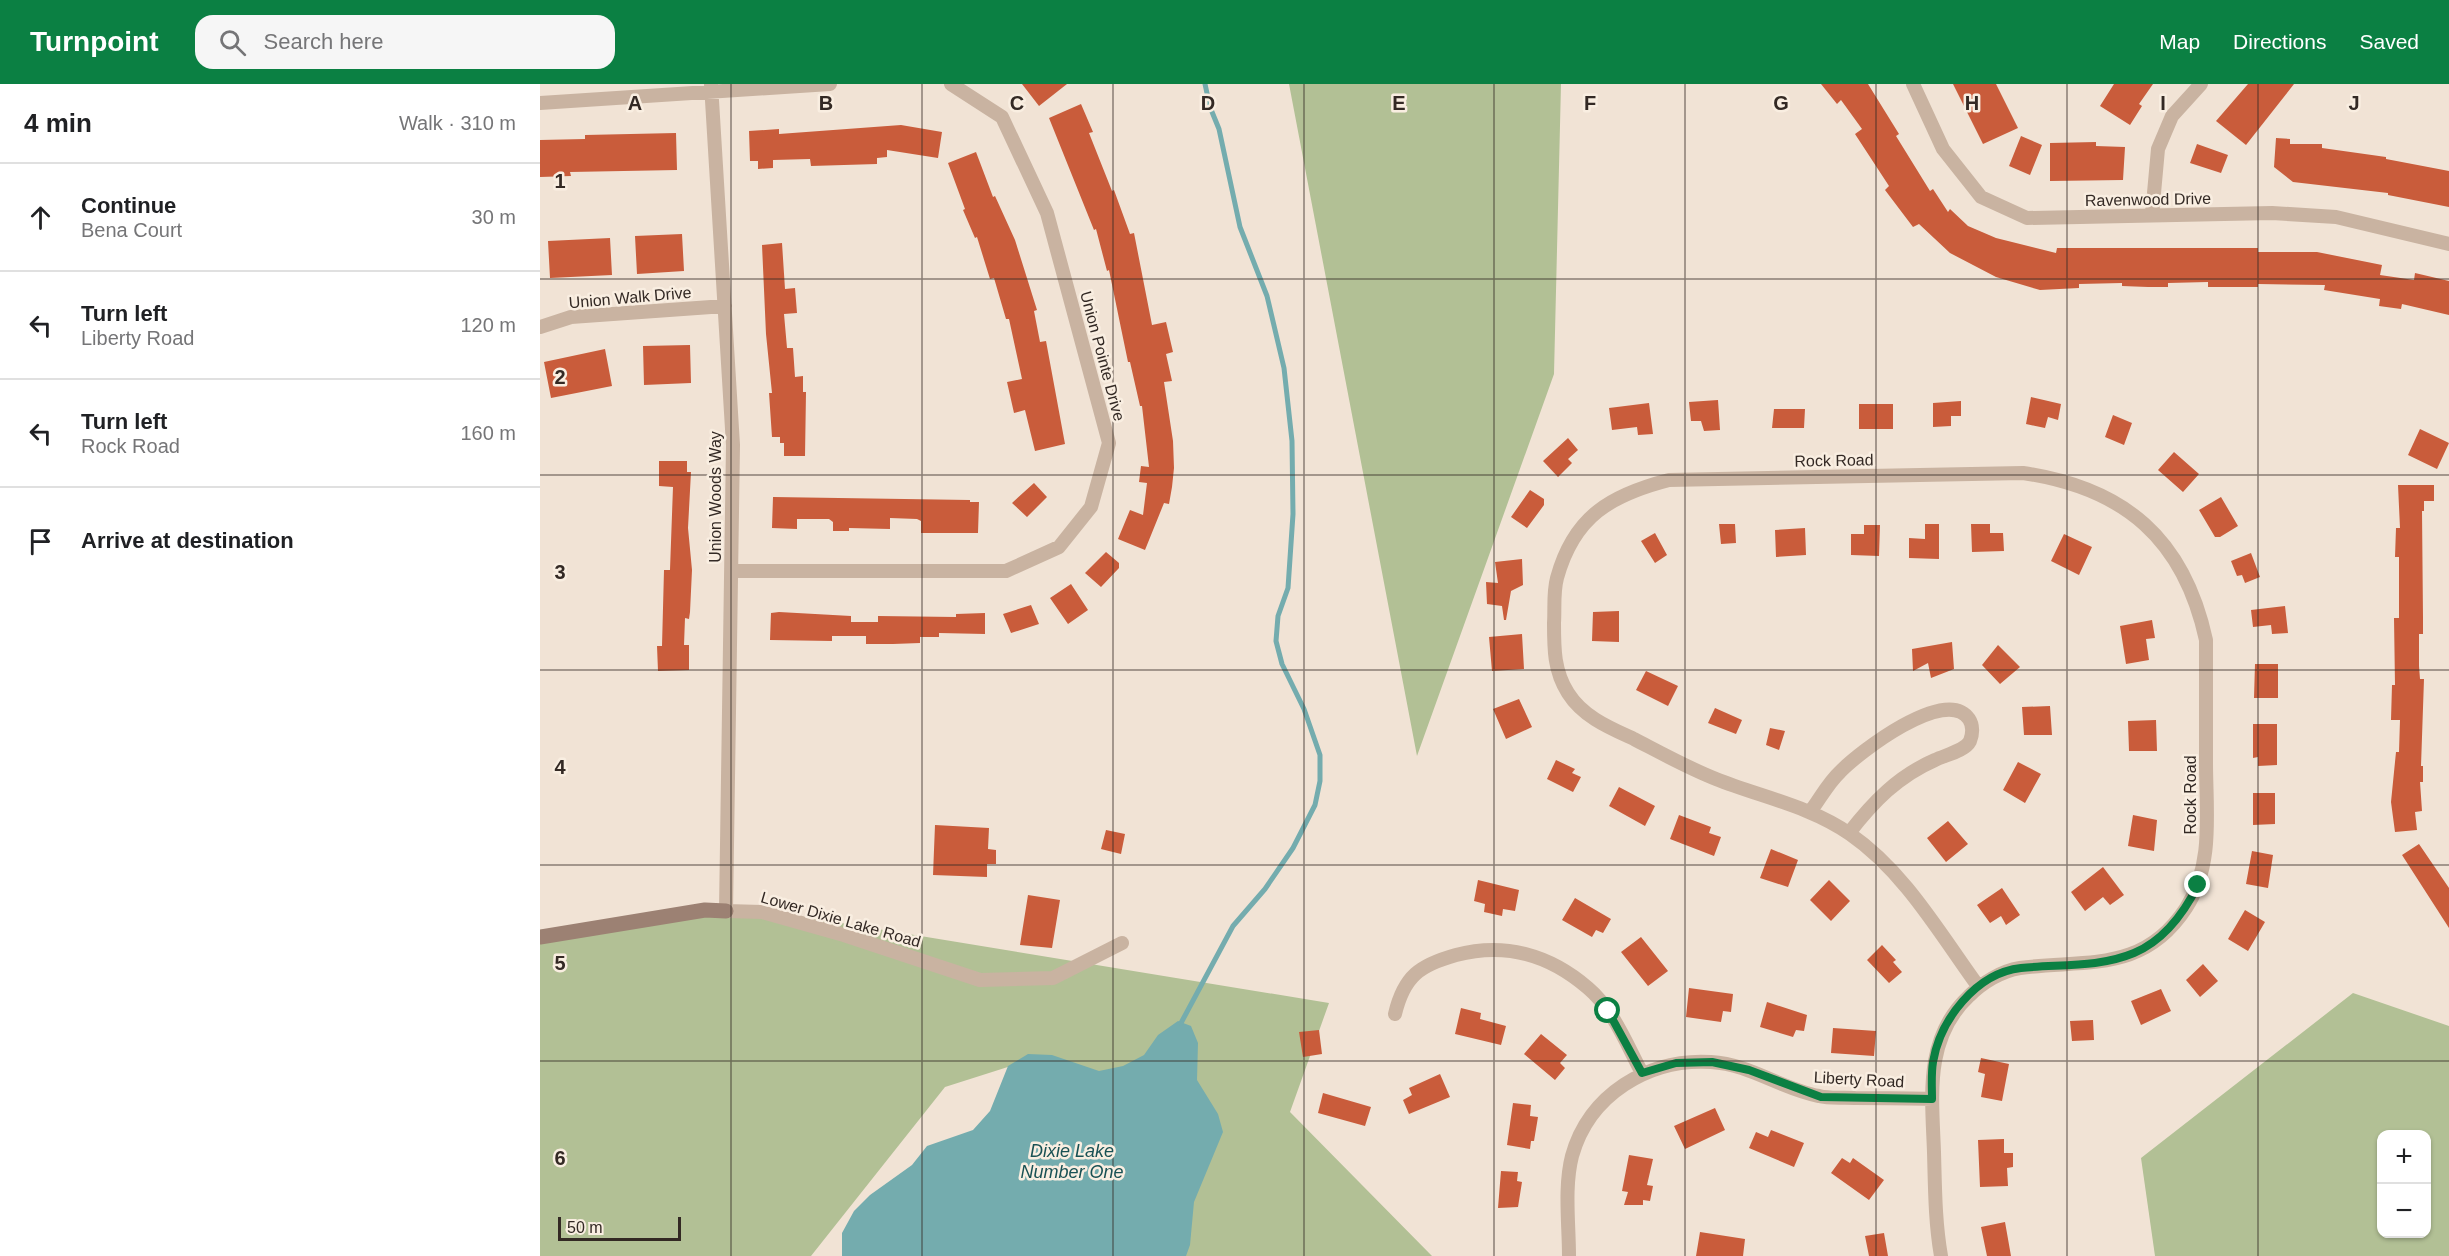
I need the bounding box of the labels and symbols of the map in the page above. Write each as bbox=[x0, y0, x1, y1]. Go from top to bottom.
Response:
text: A bbox=[628, 92, 642, 114]
text: B bbox=[819, 92, 833, 114]
text: C bbox=[1010, 92, 1024, 114]
text: D bbox=[1201, 92, 1215, 114]
text: E bbox=[1392, 92, 1406, 114]
text: F bbox=[1584, 92, 1596, 114]
text: G bbox=[1773, 92, 1789, 114]
text: H bbox=[1965, 92, 1979, 114]
text: I bbox=[2160, 92, 2166, 114]
text: J bbox=[2348, 92, 2360, 114]
text: 1 bbox=[554, 170, 566, 192]
street label: Ravenwood Drive bbox=[2085, 190, 2211, 209]
street label: Union Walk Drive bbox=[568, 284, 692, 311]
street label: Union Pointe Drive bbox=[1077, 289, 1128, 423]
text: 2 bbox=[554, 366, 566, 388]
street label: Union Woods Way bbox=[707, 431, 724, 563]
street label: Rock Road bbox=[1794, 451, 1874, 470]
text: 3 bbox=[554, 561, 566, 583]
street label: Rock Road bbox=[2182, 755, 2199, 835]
text: 4 bbox=[554, 756, 566, 778]
route end bbox=[2184, 871, 2210, 897]
street label: Lower Dixie Lake Road bbox=[759, 889, 923, 950]
text: 5 bbox=[554, 952, 566, 974]
route start bbox=[1594, 997, 1620, 1023]
street label: Liberty Road bbox=[1813, 1069, 1905, 1090]
water label: Dixie Lake Number One bbox=[1020, 1141, 1124, 1182]
text: 6 bbox=[554, 1147, 566, 1169]
scale bar bbox=[558, 1214, 681, 1242]

